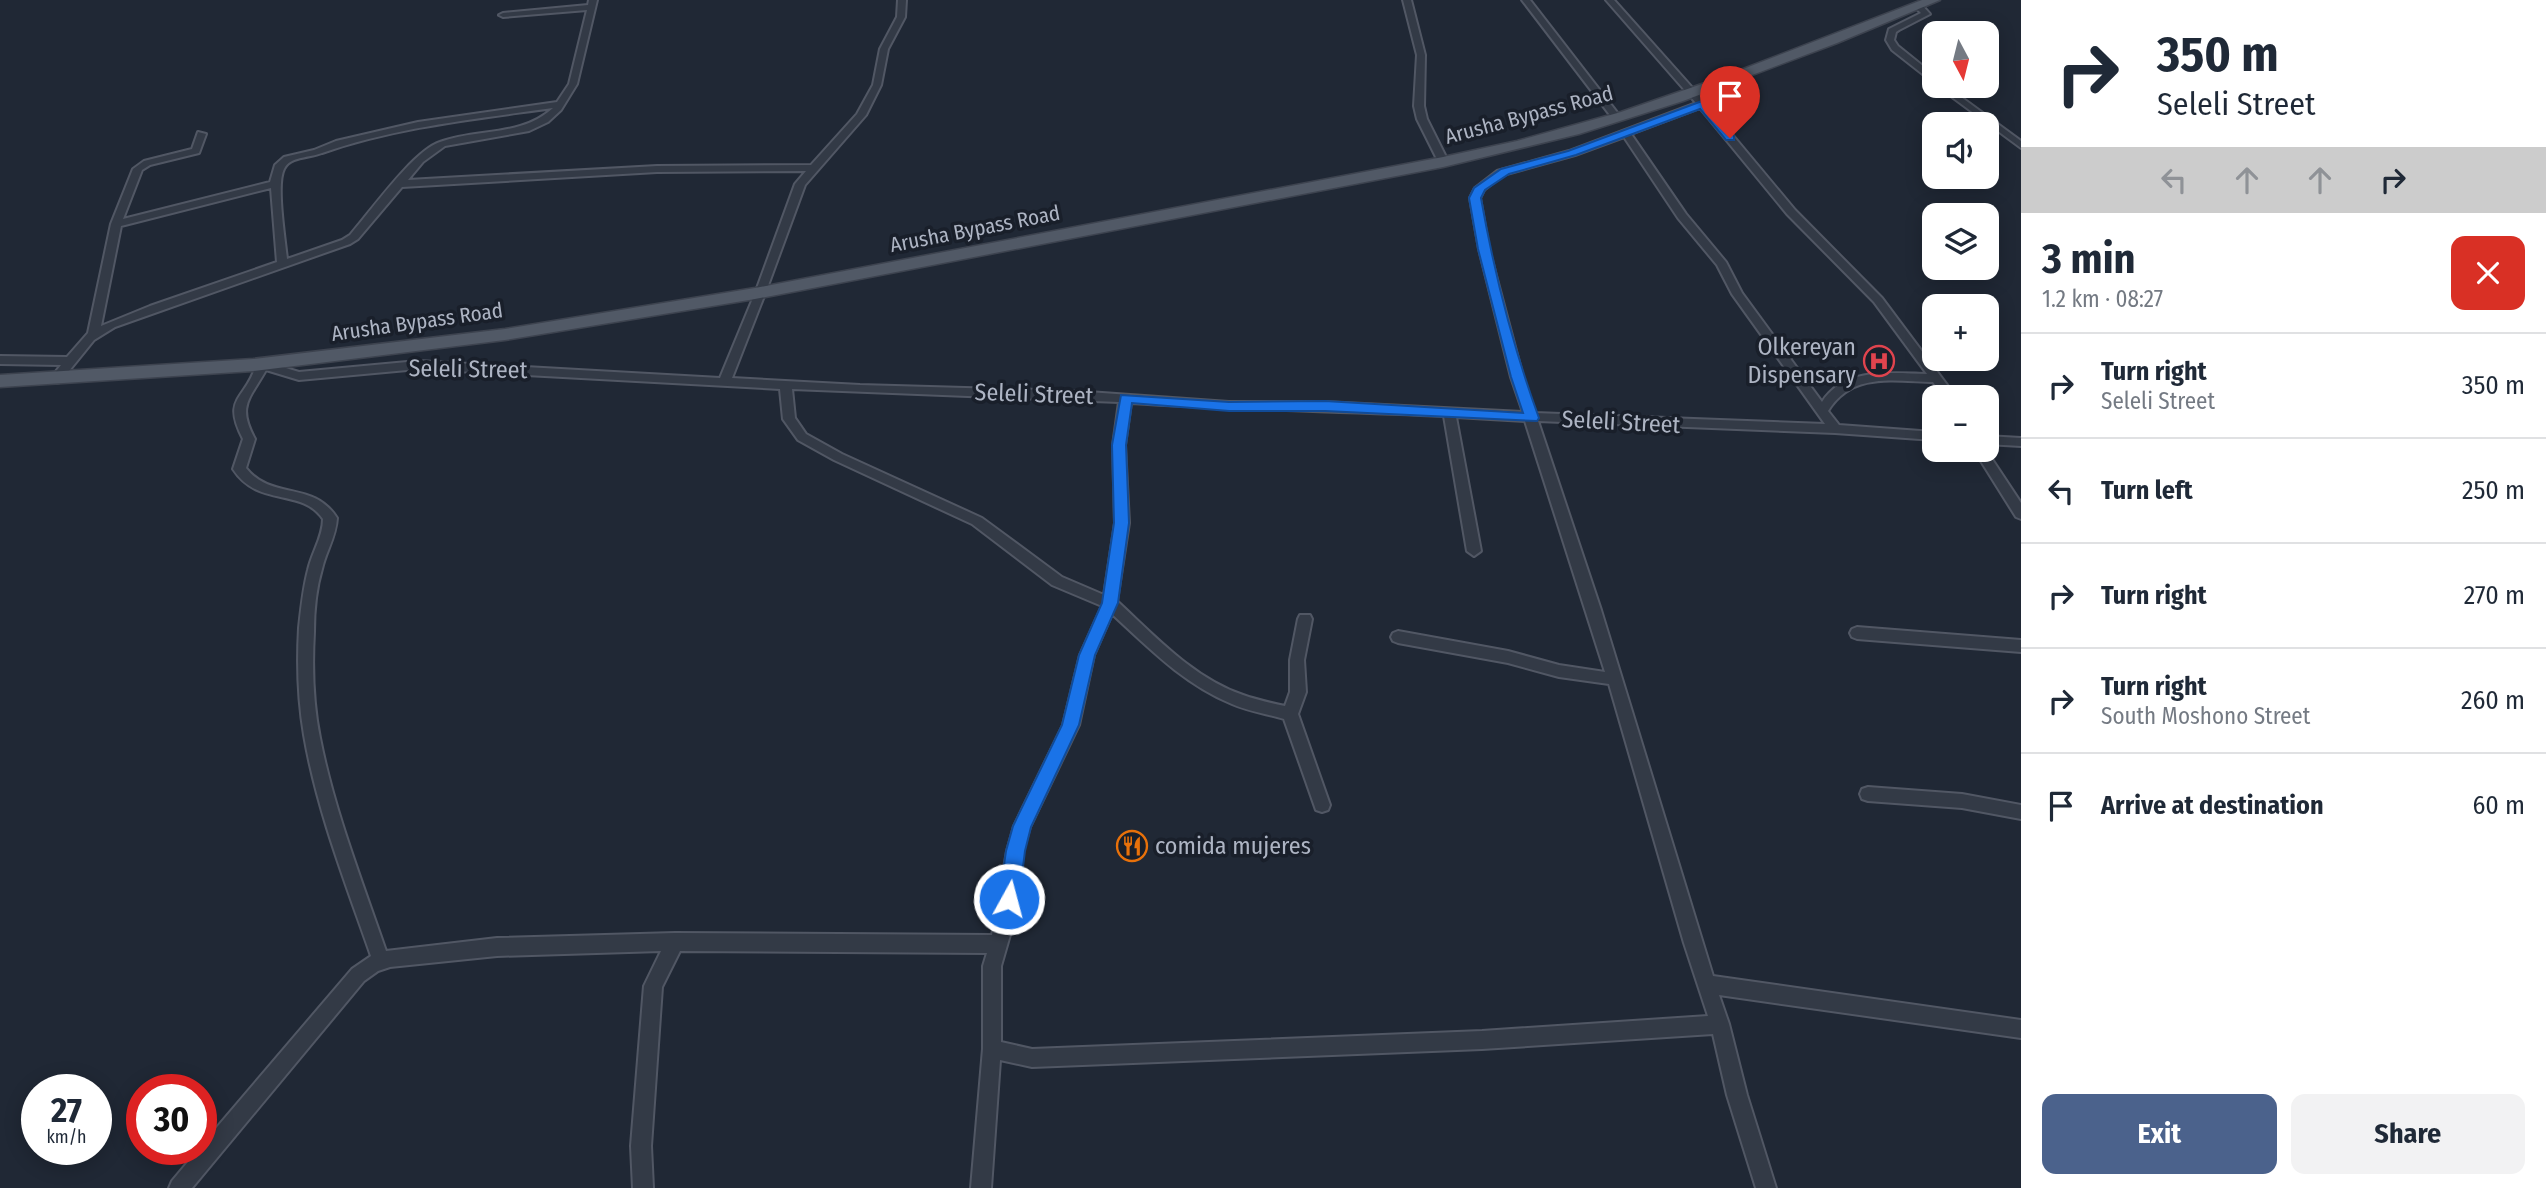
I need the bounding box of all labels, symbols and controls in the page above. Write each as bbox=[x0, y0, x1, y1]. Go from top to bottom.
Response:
north arrow bbox=[1922, 21, 1998, 98]
map controls bbox=[1922, 21, 1999, 462]
text: 350 m bbox=[2157, 25, 2279, 84]
icon: right bbox=[2042, 28, 2133, 119]
pin bbox=[1700, 66, 1760, 138]
icon: arrive bbox=[1711, 77, 1749, 115]
street label: Arusha Bypass Road bbox=[1442, 80, 1616, 150]
text: Seleli Street bbox=[2157, 85, 2316, 123]
button: sound bbox=[1922, 112, 1999, 189]
icon: left bbox=[2155, 161, 2193, 199]
icon: ahead bbox=[2228, 161, 2266, 199]
icon: ahead bbox=[2301, 161, 2339, 199]
icon: right bbox=[2374, 161, 2412, 199]
street label: Arusha Bypass Road bbox=[888, 200, 1062, 258]
button: layers bbox=[1922, 203, 1999, 280]
text: 3 min bbox=[2042, 234, 2136, 284]
button: close bbox=[2451, 236, 2525, 310]
text: 1.2 km · 08:27 bbox=[2042, 285, 2163, 313]
button: + bbox=[1922, 294, 1999, 371]
street label: Arusha Bypass Road bbox=[330, 297, 504, 347]
place label: Olkereyan Dispensary bbox=[1748, 333, 1856, 389]
hospital icon: Olkereyan Dispensary bbox=[1862, 344, 1896, 378]
street label: Seleli Street bbox=[408, 354, 528, 384]
text: Turn right bbox=[2101, 356, 2207, 387]
icon: right bbox=[2042, 367, 2080, 405]
text: 350 m bbox=[2462, 370, 2525, 401]
street label: Seleli Street bbox=[974, 378, 1094, 410]
button: − bbox=[1922, 385, 1999, 462]
text: Seleli Street bbox=[2101, 387, 2215, 415]
street label: Seleli Street bbox=[1561, 405, 1681, 439]
icon: left bbox=[2042, 472, 2080, 510]
text: Turn left bbox=[2101, 475, 2193, 506]
text: 250 m bbox=[2462, 475, 2525, 506]
icon: right bbox=[2042, 577, 2080, 615]
text: Turn right bbox=[2101, 580, 2207, 611]
text: 270 m bbox=[2464, 580, 2525, 611]
text: Turn right bbox=[2101, 671, 2207, 702]
icon: right bbox=[2042, 682, 2080, 720]
text: 260 m bbox=[2461, 685, 2525, 716]
text: South Moshono Street bbox=[2101, 702, 2310, 730]
icon: arrive bbox=[2042, 787, 2080, 825]
text: Arrive at destination bbox=[2101, 790, 2324, 821]
text: 60 m bbox=[2472, 790, 2525, 821]
restaurant icon: comida mujeres bbox=[1115, 829, 1149, 863]
place label: comida mujeres bbox=[1155, 832, 1311, 860]
position arrow bbox=[972, 862, 1046, 936]
speed limit sign: 30 bbox=[126, 1074, 217, 1165]
text: 27 bbox=[51, 1089, 82, 1131]
button: Exit bbox=[2042, 1094, 2277, 1174]
button: Share bbox=[2291, 1094, 2525, 1174]
text: km/h bbox=[46, 1126, 87, 1148]

